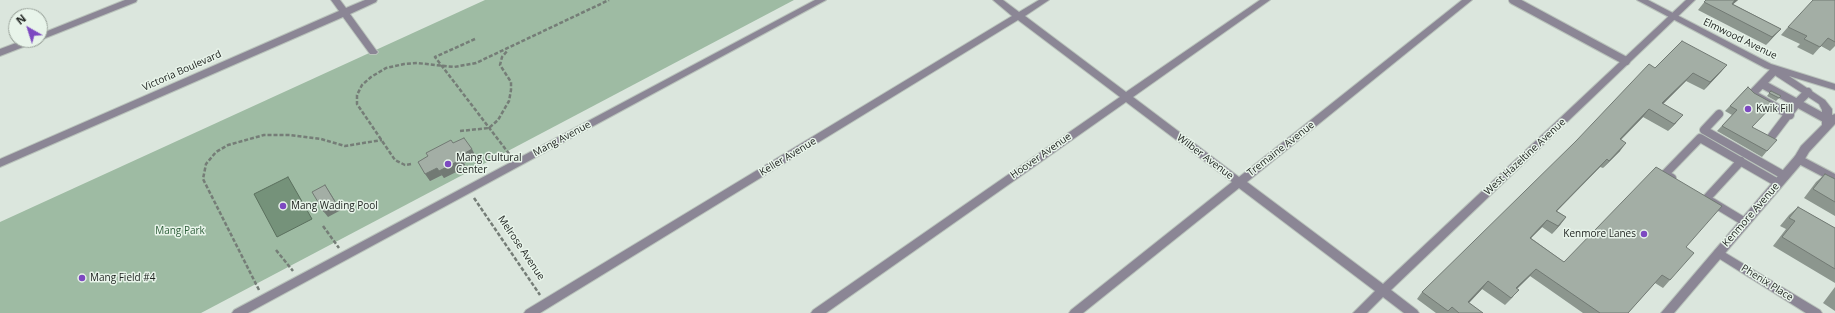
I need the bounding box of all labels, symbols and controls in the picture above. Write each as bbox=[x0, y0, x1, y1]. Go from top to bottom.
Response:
north arrow bbox=[8, 8, 48, 48]
text: N bbox=[13, 10, 29, 28]
street label: Elmwood Avenue bbox=[1701, 16, 1779, 62]
street label: Victoria Boulevard bbox=[141, 48, 223, 94]
place label: Kwik Fill bbox=[1756, 103, 1793, 115]
marker: Kwik Fill bbox=[1743, 104, 1753, 114]
street label: West Hazeltine Avenue bbox=[1482, 116, 1568, 198]
street label: Mang Avenue bbox=[531, 119, 593, 159]
street label: Tremaine Avenue bbox=[1245, 119, 1317, 179]
street label: Hoover Avenue bbox=[1008, 131, 1074, 181]
street label: Wilber Avenue bbox=[1174, 132, 1236, 182]
street label: Keller Avenue bbox=[758, 135, 818, 179]
place label: Mang Cultural Center bbox=[456, 152, 522, 176]
marker: Mang Cultural Center bbox=[443, 159, 453, 169]
street label: Kenmore Avenue bbox=[1720, 181, 1782, 249]
place label: Mang Wading Pool bbox=[291, 200, 378, 212]
marker: Mang Wading Pool bbox=[278, 201, 288, 211]
street label: Melrose Avenue bbox=[495, 214, 547, 282]
park label: Mang Park bbox=[155, 225, 205, 237]
place label: Kenmore Lanes bbox=[1563, 228, 1636, 240]
marker: Kenmore Lanes bbox=[1639, 229, 1649, 239]
street label: Phenix Place bbox=[1739, 262, 1795, 304]
place label: Mang Field #4 bbox=[90, 272, 155, 284]
marker: Mang Field #4 bbox=[77, 273, 87, 283]

